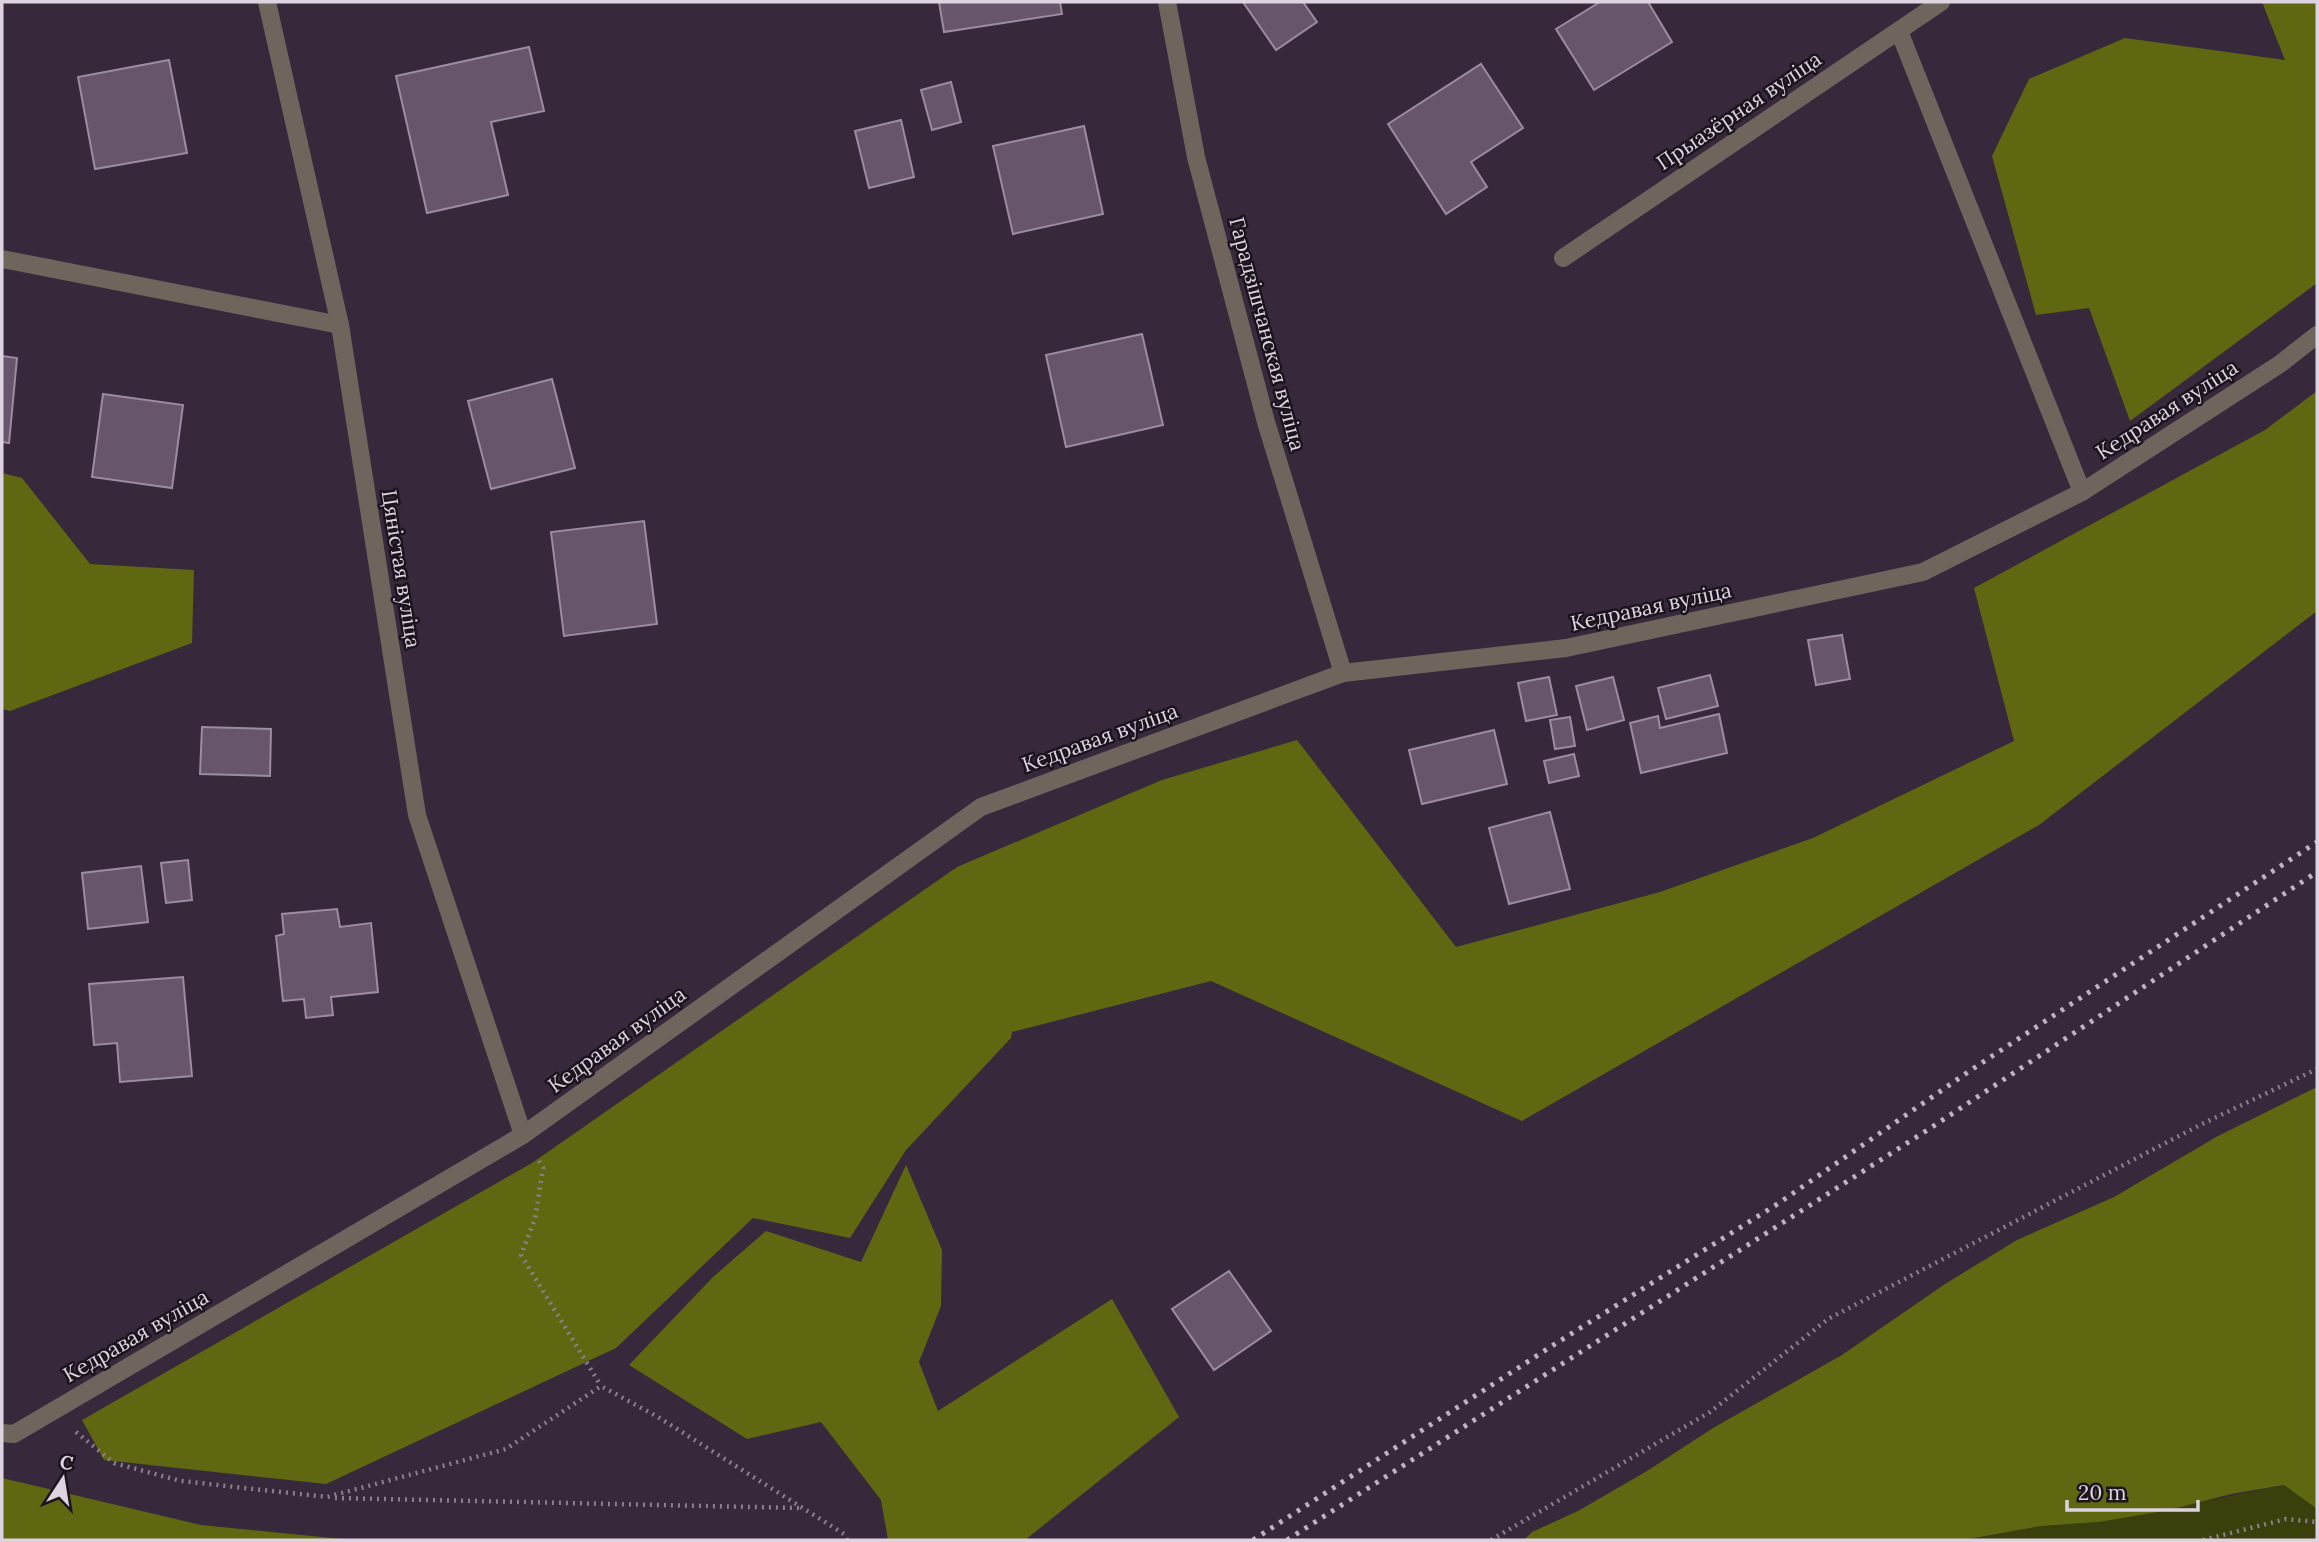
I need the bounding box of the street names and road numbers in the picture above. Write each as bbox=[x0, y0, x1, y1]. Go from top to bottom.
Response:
street label: Прыазёрная вуліца bbox=[1651, 45, 1827, 176]
street label: Гарадзішчанская вуліца bbox=[1223, 214, 1312, 454]
street label: Кедравая вуліца bbox=[2091, 354, 2243, 466]
street label: Цяністая вуліца bbox=[376, 488, 427, 650]
street label: Кедравая вуліца bbox=[1568, 576, 1734, 637]
street label: Кедравая вуліца bbox=[1018, 697, 1182, 778]
street label: Кедравая вуліца bbox=[542, 980, 691, 1099]
street label: Кедравая вуліца bbox=[58, 1283, 214, 1388]

